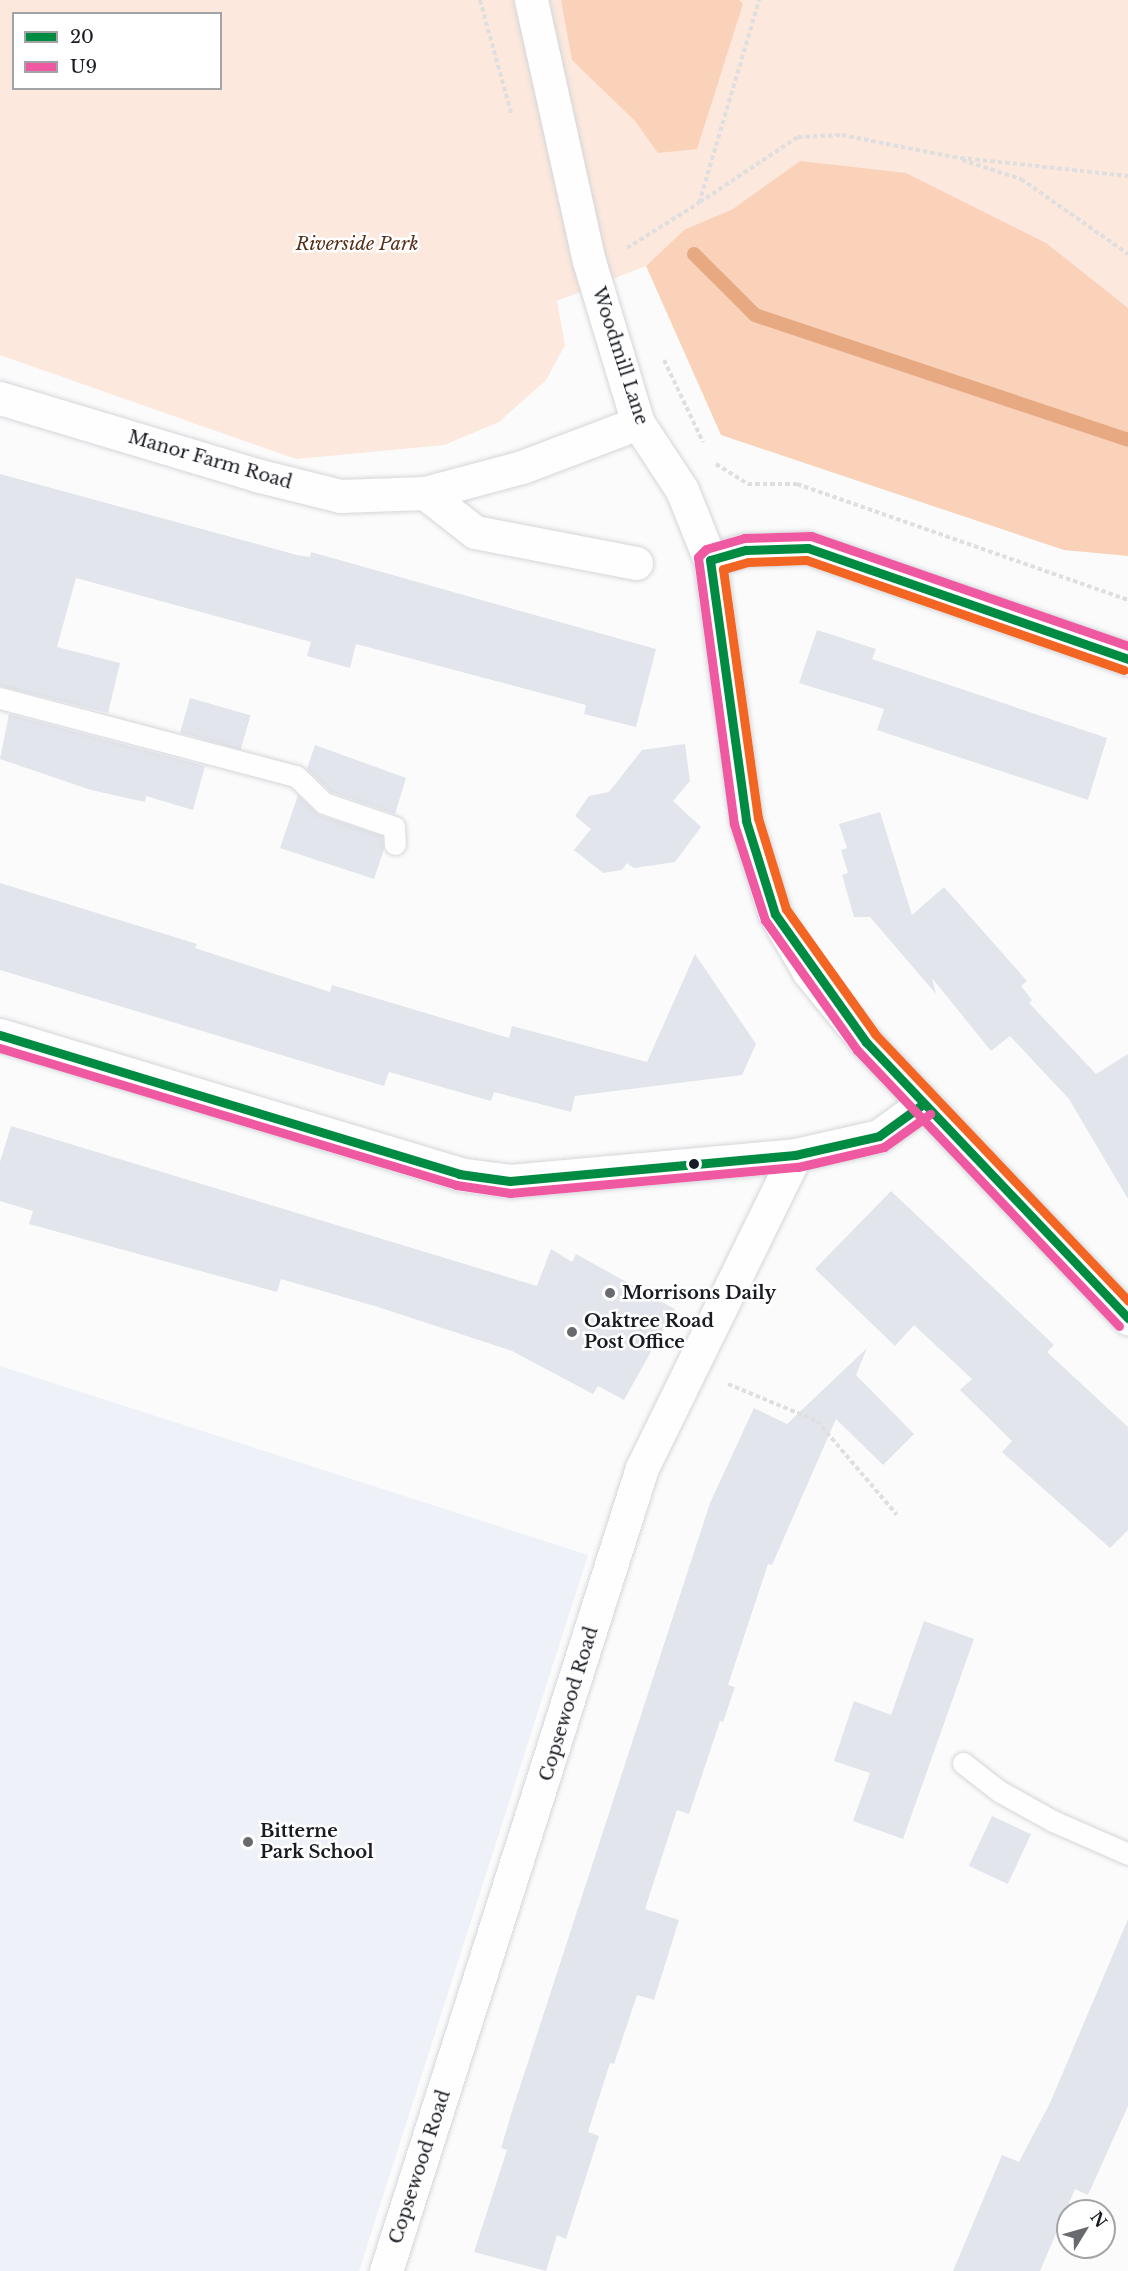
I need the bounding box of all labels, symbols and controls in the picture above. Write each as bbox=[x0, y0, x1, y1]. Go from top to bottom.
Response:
legend bbox=[12, 12, 222, 90]
text: 20 bbox=[70, 26, 94, 48]
text: U9 bbox=[70, 56, 97, 78]
park label: Riverside Park bbox=[296, 233, 418, 255]
street label: Woodmill Lane bbox=[588, 284, 652, 428]
street label: Manor Farm Road bbox=[125, 426, 295, 494]
unlabelled marker bbox=[688, 1158, 700, 1170]
place label: Morrisons Daily bbox=[622, 1282, 776, 1304]
marker: Morrisons Daily bbox=[603, 1286, 617, 1300]
place label: Oaktree Road Post Office bbox=[584, 1311, 714, 1354]
marker: Oaktree Road Post Office bbox=[565, 1325, 579, 1339]
street label: Copsewood Road bbox=[535, 1624, 603, 1784]
place label: Bitterne Park School bbox=[260, 1821, 374, 1864]
marker: Bitterne Park School bbox=[241, 1835, 255, 1849]
street label: Copsewood Road bbox=[385, 2087, 455, 2247]
north arrow bbox=[1056, 2199, 1116, 2259]
text: N bbox=[1086, 2207, 1111, 2231]

